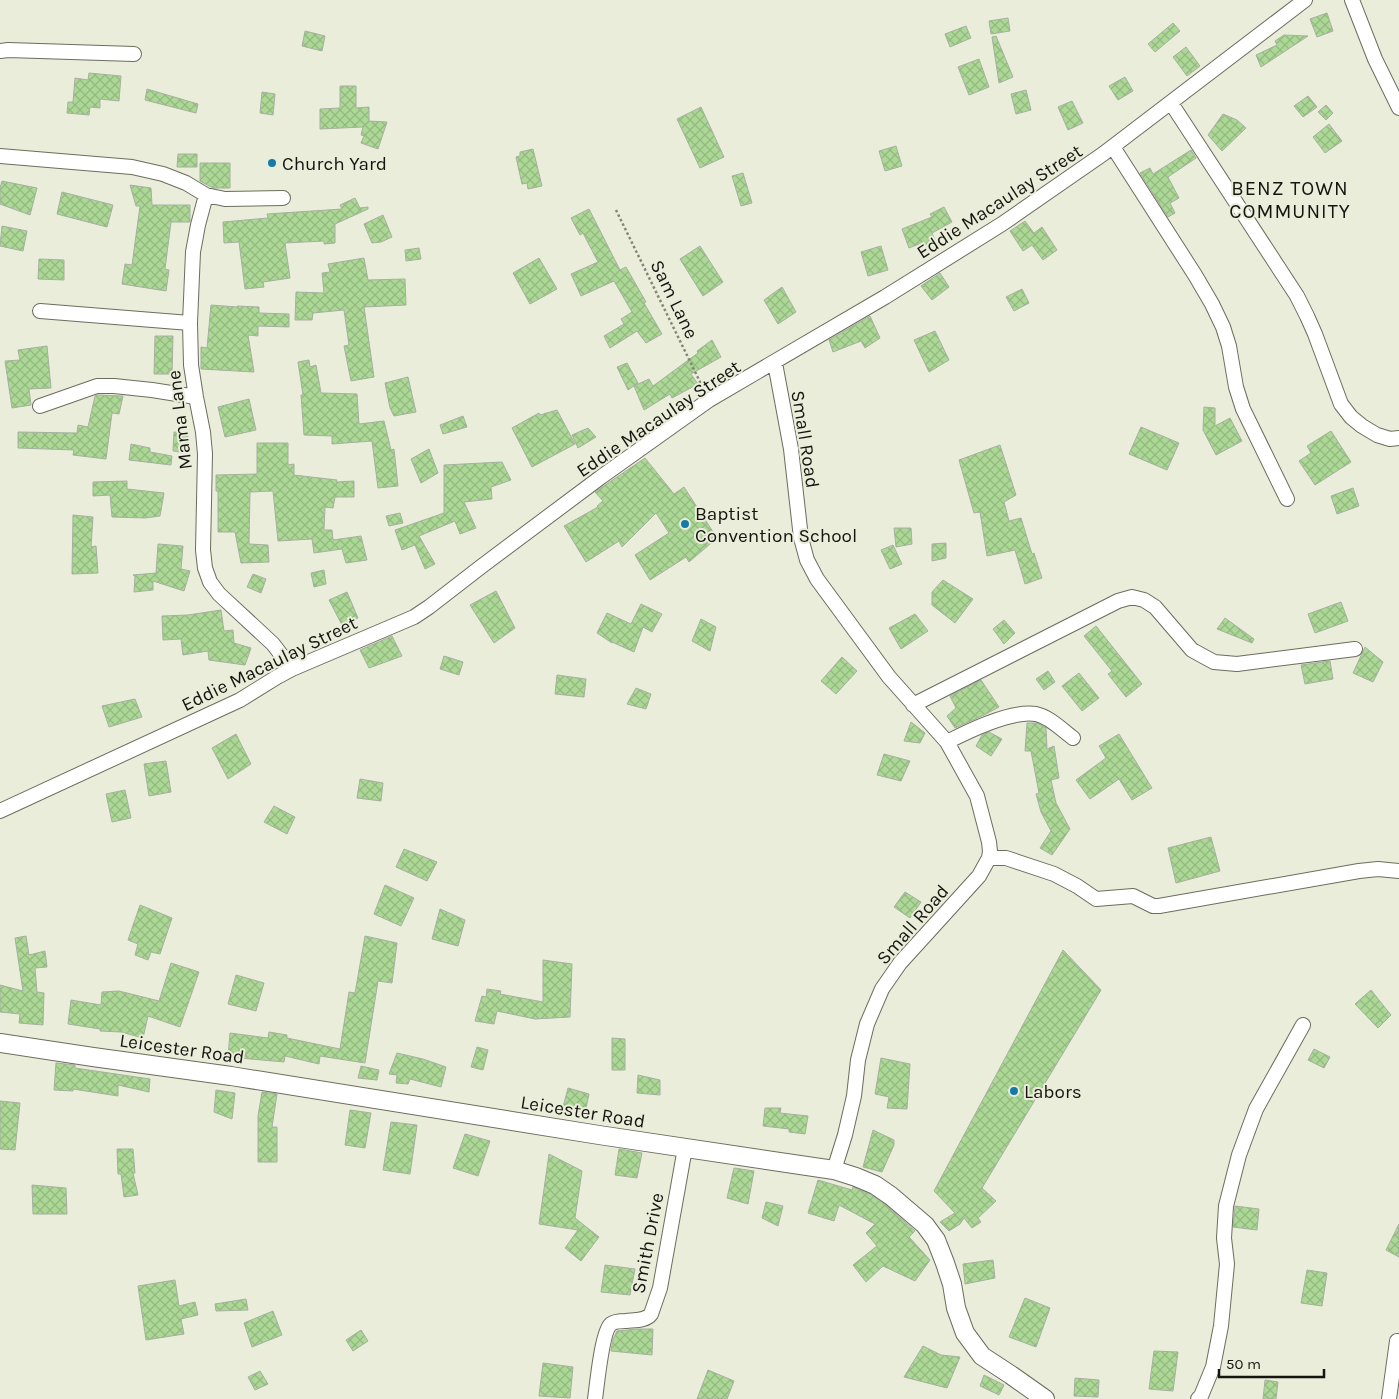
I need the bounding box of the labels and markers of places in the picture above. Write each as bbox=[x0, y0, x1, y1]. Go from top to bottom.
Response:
place label: Church Yard bbox=[282, 153, 387, 175]
marker: Church Yard bbox=[266, 157, 278, 169]
place label: Baptist Convention School bbox=[695, 503, 857, 547]
marker: Baptist Convention School bbox=[679, 518, 691, 530]
place label: Labors bbox=[1024, 1081, 1082, 1103]
marker: Labors bbox=[1008, 1085, 1020, 1097]

